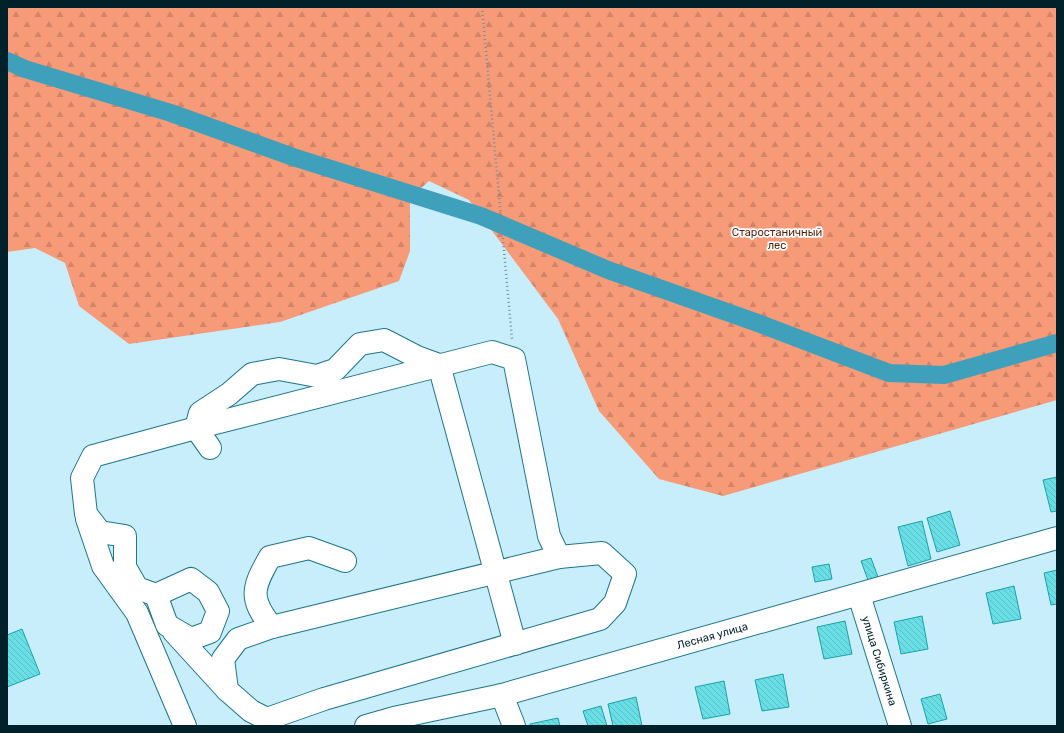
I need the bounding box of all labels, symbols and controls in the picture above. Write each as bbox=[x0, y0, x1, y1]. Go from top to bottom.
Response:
park label: Старостаничный лес bbox=[732, 226, 822, 252]
street label: улица Сибиркина bbox=[859, 614, 900, 707]
street label: Лесная улица bbox=[675, 619, 749, 652]

